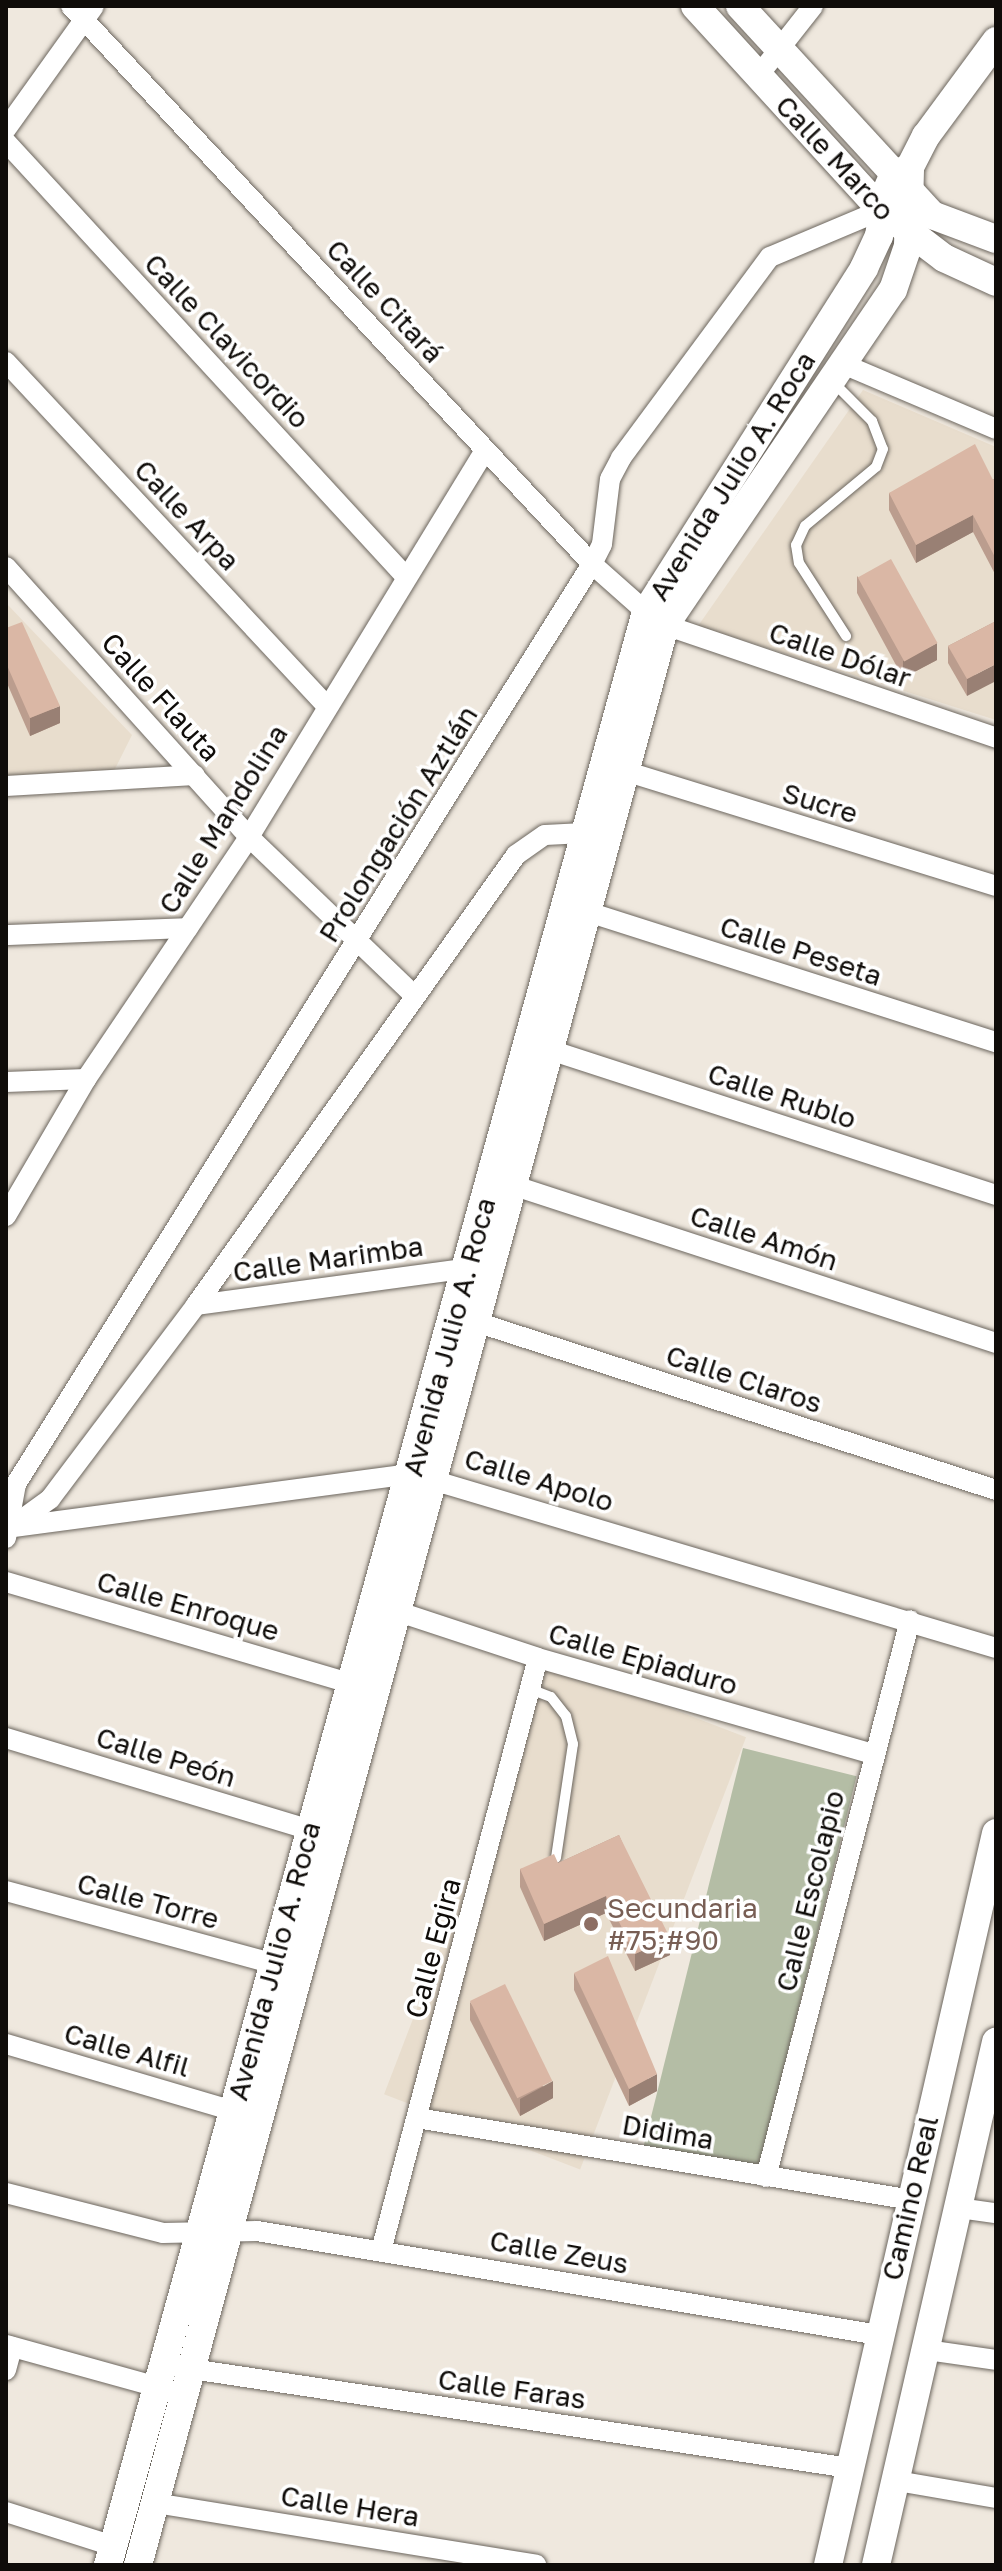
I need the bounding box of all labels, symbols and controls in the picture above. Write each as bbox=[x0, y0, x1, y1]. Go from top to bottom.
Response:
street label: Calle Marco bbox=[769, 89, 901, 227]
street label: Calle Citará bbox=[320, 233, 450, 369]
street label: Calle Clavicordio bbox=[138, 247, 316, 435]
street label: Avenida Julio A. Roca bbox=[642, 345, 822, 607]
street label: Calle Arpa bbox=[127, 453, 247, 577]
street label: Calle Dólar bbox=[765, 615, 915, 695]
street label: Calle Flauta bbox=[95, 626, 227, 768]
street label: Prolongación Aztlán bbox=[312, 700, 484, 948]
street label: Calle Mandolina bbox=[151, 718, 295, 920]
street label: Sucre bbox=[778, 776, 862, 830]
street label: Calle Peseta bbox=[716, 909, 886, 993]
street label: Calle Rublo bbox=[704, 1056, 860, 1136]
street label: Avenida Julio A. Roca bbox=[396, 1194, 502, 1480]
street label: Calle Amón bbox=[686, 1198, 842, 1278]
street label: Calle Marimba bbox=[231, 1229, 425, 1289]
street label: Calle Claros bbox=[662, 1338, 826, 1420]
street label: Calle Apolo bbox=[460, 1441, 618, 1519]
street label: Calle Enroque bbox=[93, 1564, 283, 1648]
street label: Calle Epiaduro bbox=[545, 1616, 741, 1702]
street label: Calle Peón bbox=[92, 1720, 240, 1794]
street label: Calle Escolapio bbox=[769, 1787, 851, 1995]
street label: Avenida Julio A. Roca bbox=[221, 1818, 327, 2104]
street label: Calle Torre bbox=[74, 1866, 222, 1936]
street label: Calle Egira bbox=[398, 1874, 468, 2022]
place label: Secundaria #75;#90 bbox=[607, 1891, 758, 1957]
marker: Secundaria #75;#90 bbox=[582, 1915, 600, 1933]
street label: Calle Alfil bbox=[60, 2016, 194, 2084]
street label: Didima bbox=[620, 2107, 716, 2157]
street label: Camino Real bbox=[875, 2112, 945, 2284]
street label: Calle Zeus bbox=[487, 2223, 631, 2281]
street label: Calle Faras bbox=[436, 2362, 588, 2416]
street label: Calle Hera bbox=[278, 2478, 422, 2534]

